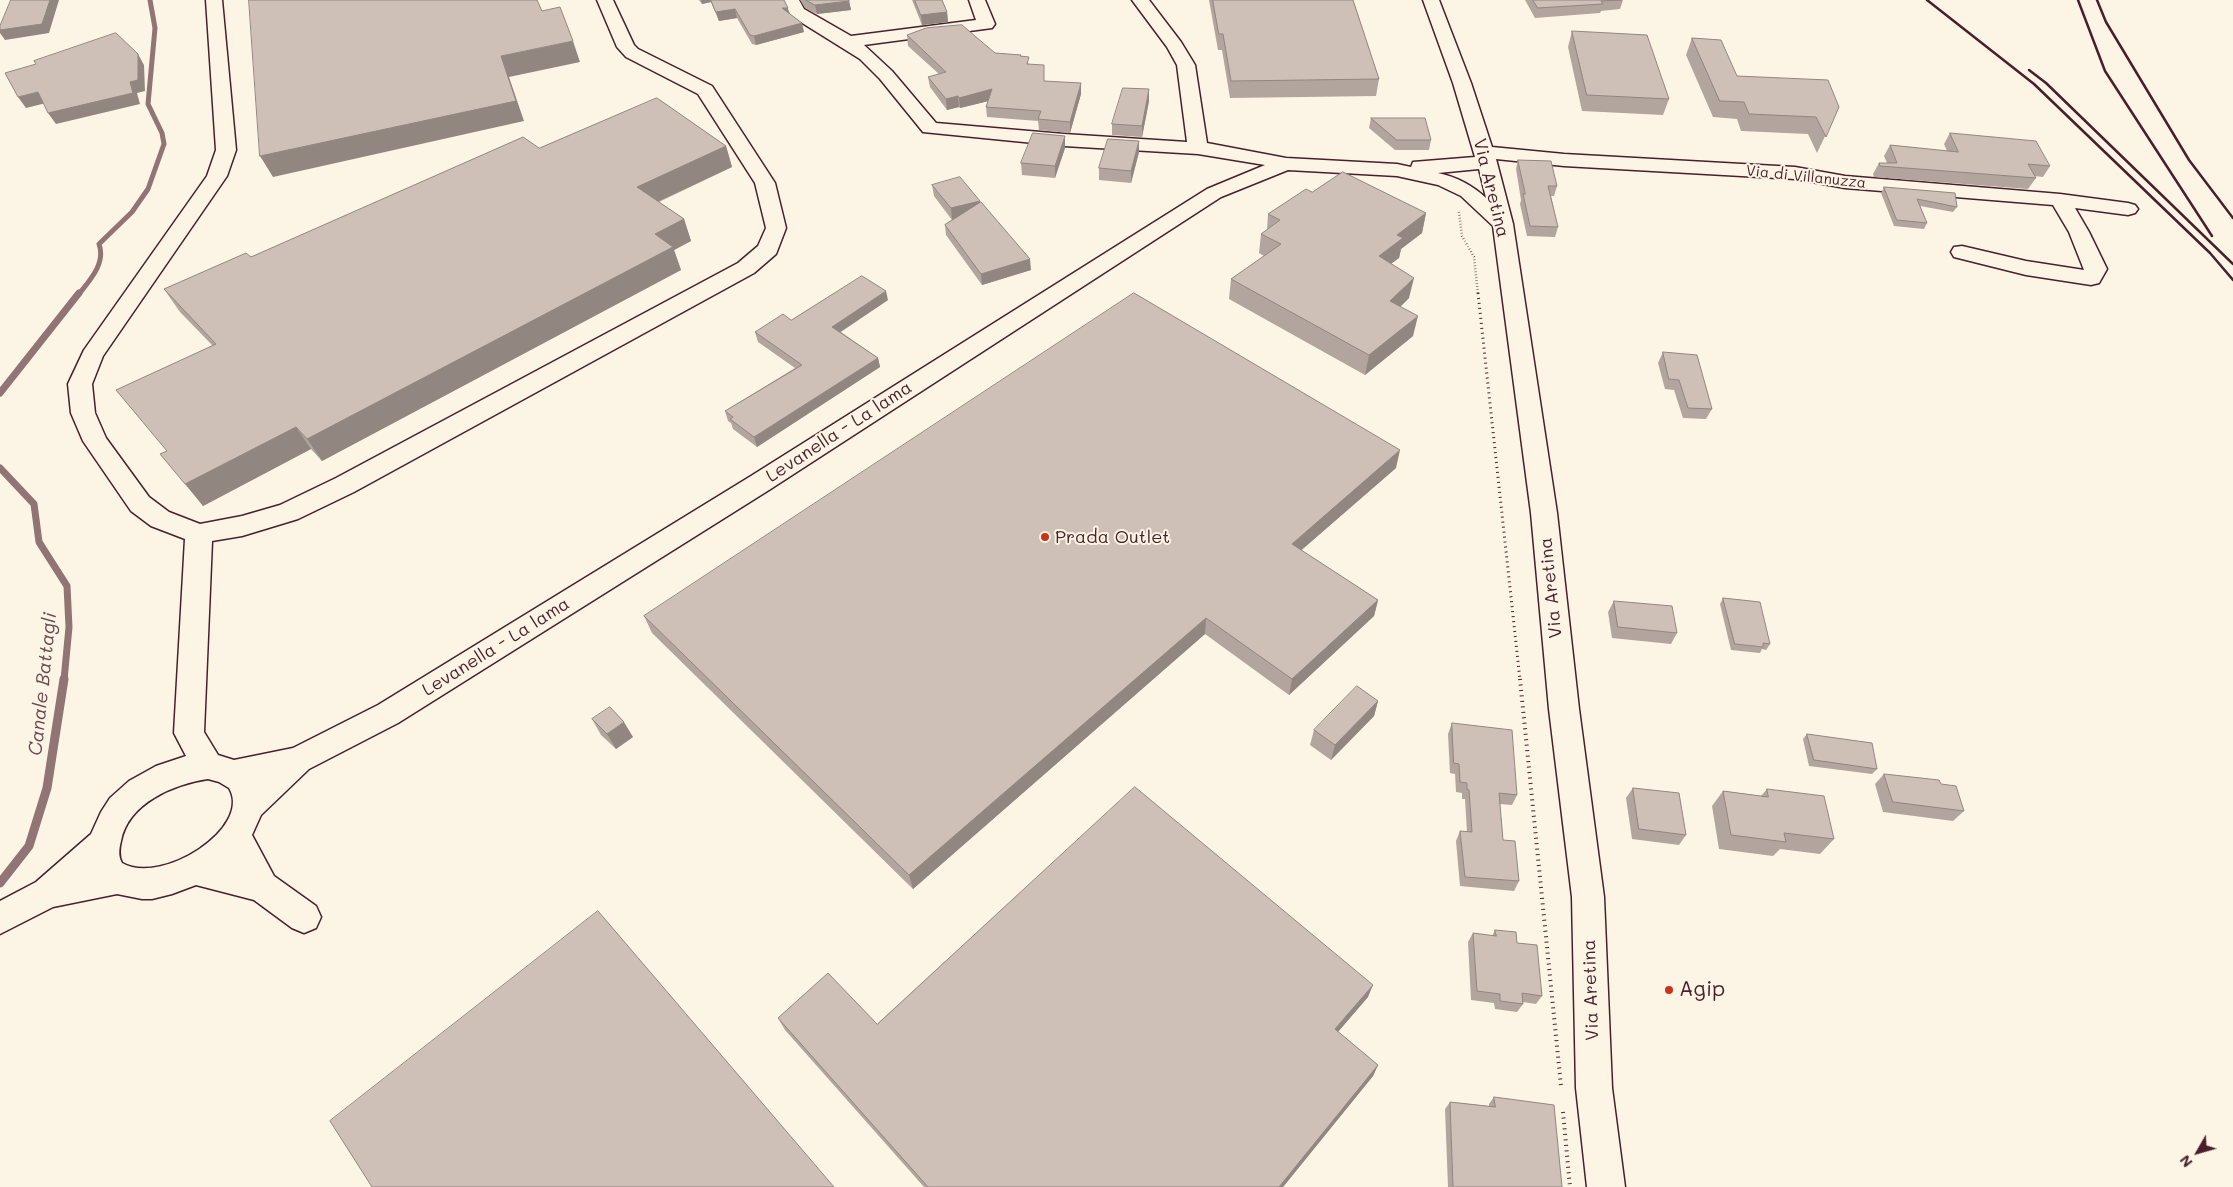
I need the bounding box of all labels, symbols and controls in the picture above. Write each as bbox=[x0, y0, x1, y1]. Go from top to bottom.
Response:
street label: Via Aretina bbox=[1468, 136, 1514, 240]
street label: Via di Villanuzza bbox=[1745, 162, 1867, 192]
street label: Levanella - La lama bbox=[762, 377, 916, 487]
place label: Prada Outlet bbox=[1055, 526, 1170, 548]
marker: Prada Outlet bbox=[1039, 531, 1051, 543]
street label: Via Aretina bbox=[1535, 536, 1567, 640]
street label: Levanella - La lama bbox=[418, 593, 574, 701]
water label: Canale Battagli bbox=[24, 611, 62, 757]
street label: Via Aretina bbox=[1578, 939, 1604, 1041]
place label: Agip bbox=[1679, 977, 1725, 1003]
marker: Agip bbox=[1663, 984, 1675, 996]
north arrow bbox=[2173, 1127, 2223, 1177]
text: N bbox=[2175, 1152, 2197, 1172]

